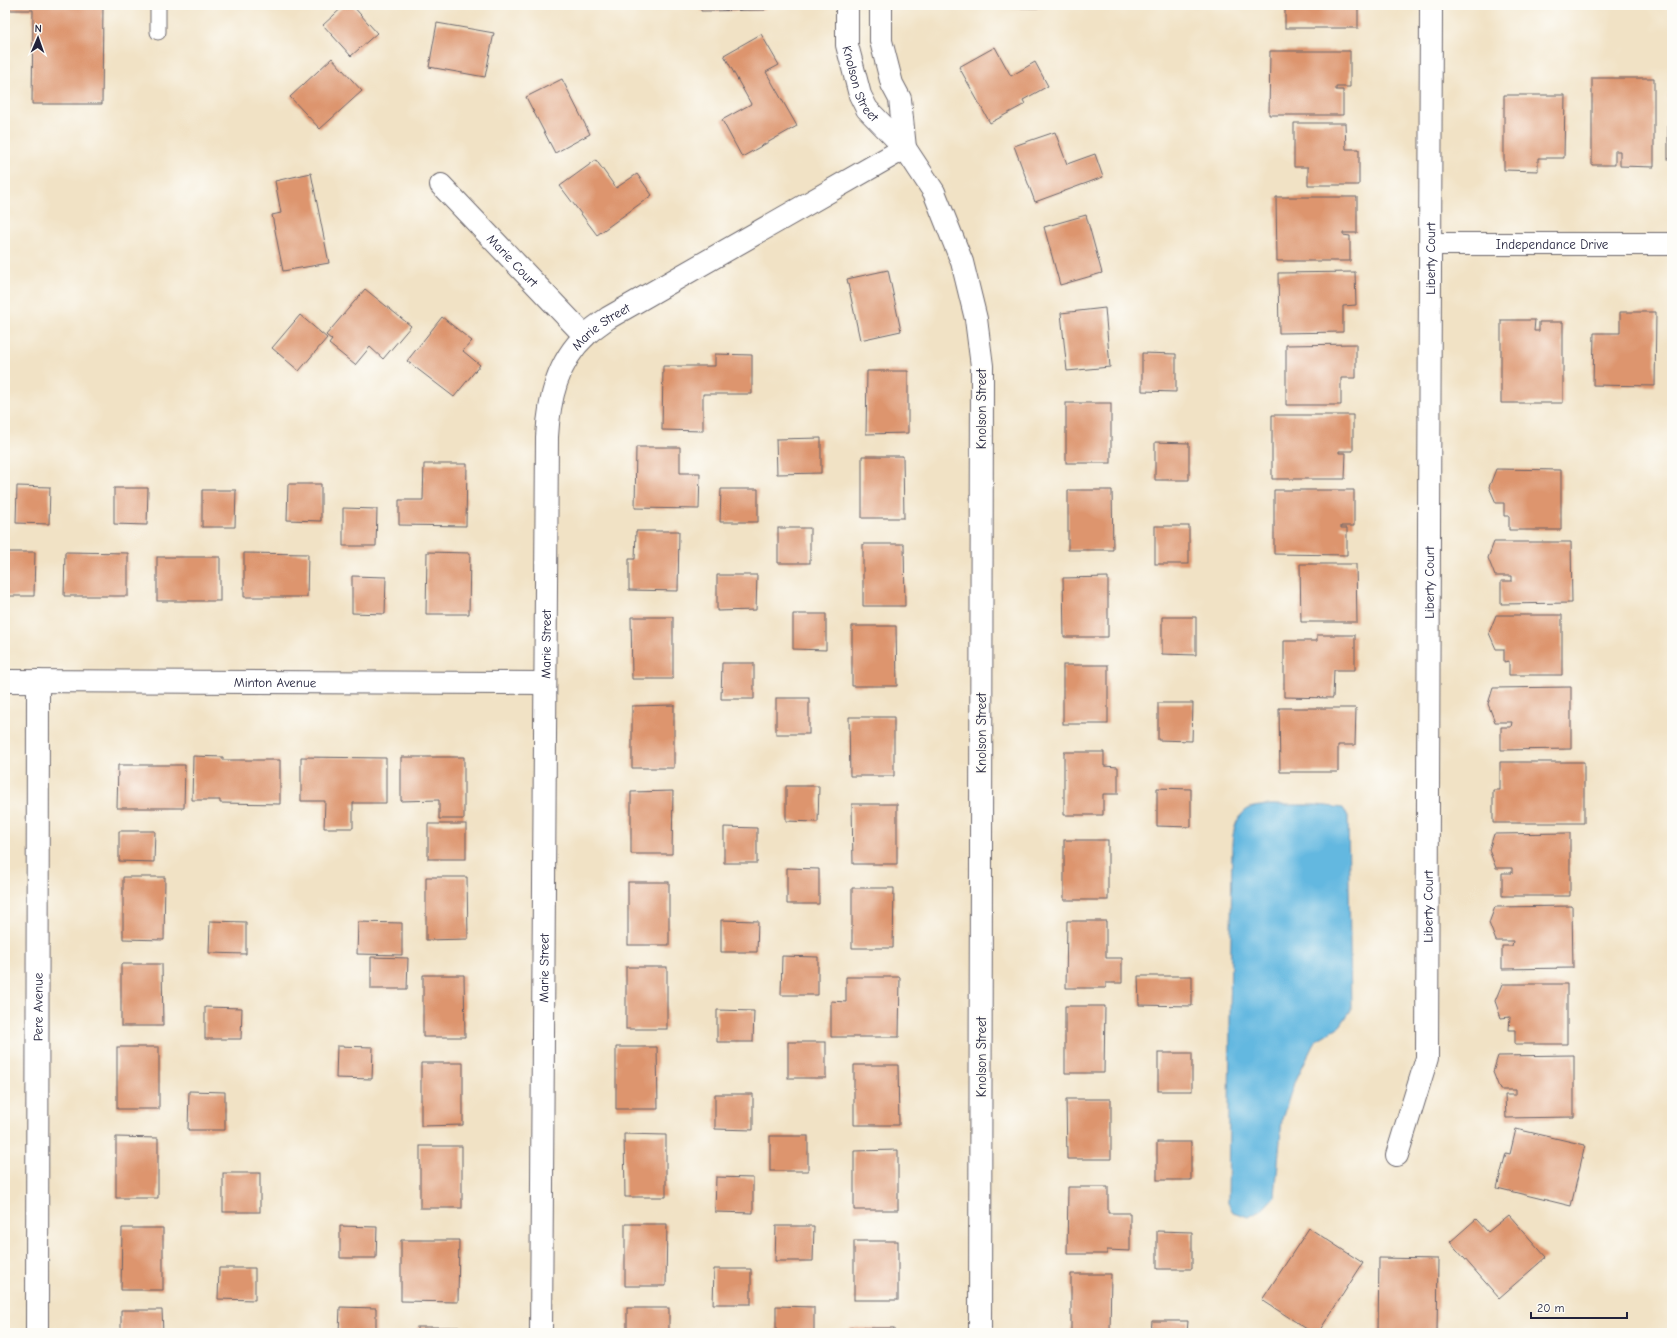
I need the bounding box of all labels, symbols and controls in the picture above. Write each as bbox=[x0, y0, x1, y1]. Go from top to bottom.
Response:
north arrow bbox=[18, 18, 58, 58]
text: N bbox=[35, 22, 42, 35]
street label: Knolson Street bbox=[839, 44, 883, 126]
street label: Liberty Court bbox=[1423, 221, 1438, 295]
street label: Marie Court bbox=[484, 231, 542, 291]
street label: Independance Drive bbox=[1496, 237, 1609, 252]
street label: Marie Street bbox=[569, 300, 634, 353]
street label: Knolson Street bbox=[974, 367, 989, 449]
street label: Liberty Court bbox=[1422, 545, 1437, 619]
street label: Marie Street bbox=[538, 608, 554, 679]
street label: Minton Avenue bbox=[234, 675, 317, 690]
street label: Knolson Street bbox=[974, 691, 989, 773]
street label: Liberty Court bbox=[1420, 869, 1436, 943]
street label: Marie Street bbox=[536, 932, 552, 1003]
street label: Pere Avenue bbox=[30, 972, 46, 1041]
street label: Knolson Street bbox=[974, 1015, 989, 1097]
scale bar bbox=[1531, 1294, 1627, 1320]
text: 20 m bbox=[1537, 1301, 1565, 1315]

